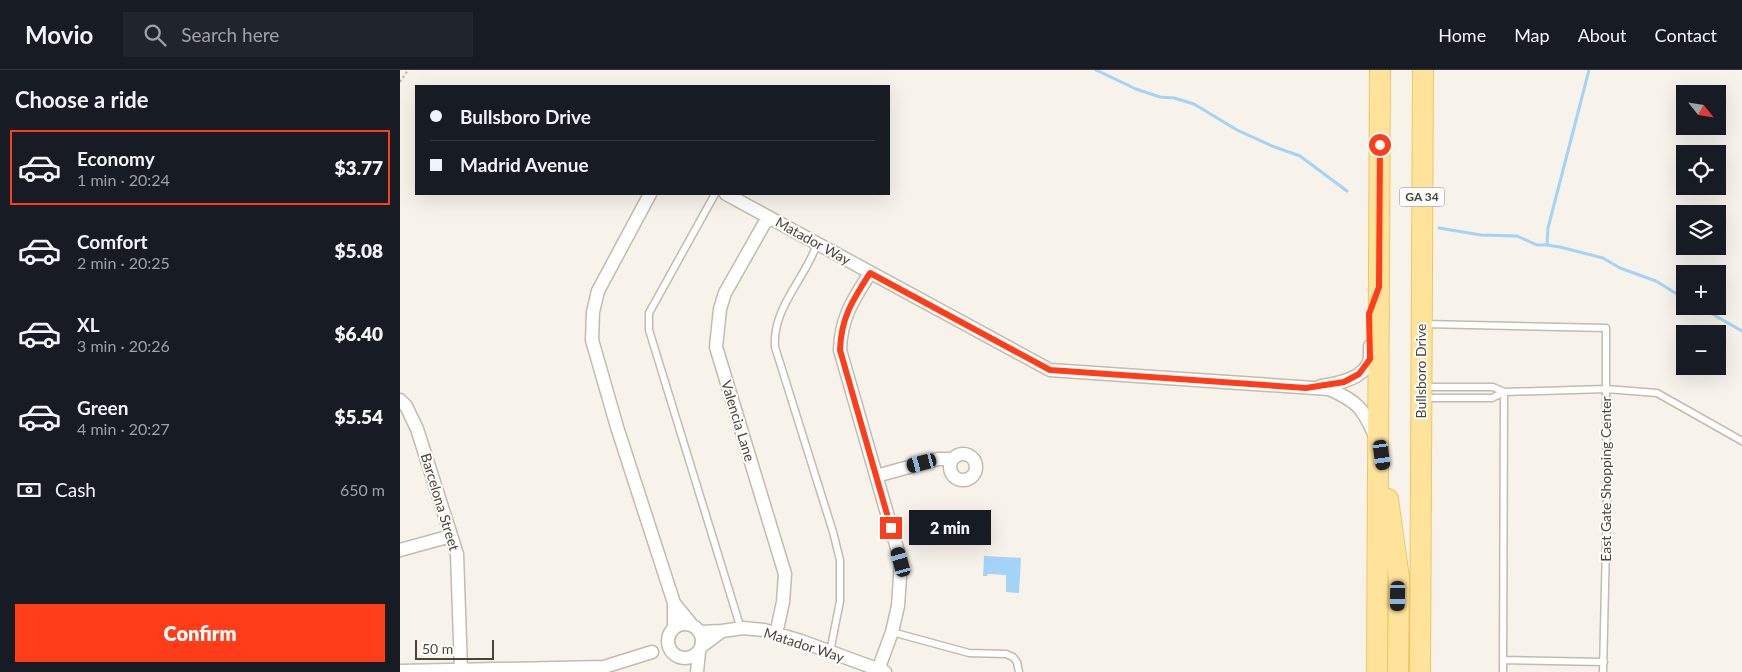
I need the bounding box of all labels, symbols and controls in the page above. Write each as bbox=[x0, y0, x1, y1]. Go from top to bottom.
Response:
search box bbox=[123, 12, 473, 57]
text: Movio bbox=[25, 20, 93, 49]
icon: search bbox=[141, 21, 169, 49]
text: Search here bbox=[181, 23, 279, 46]
text: Home bbox=[1438, 24, 1486, 46]
text: Map bbox=[1514, 24, 1550, 46]
text: About bbox=[1578, 24, 1627, 46]
text: Contact bbox=[1655, 24, 1717, 46]
north arrow bbox=[1676, 85, 1726, 135]
map controls bbox=[1676, 85, 1726, 375]
text: Choose a ride bbox=[15, 86, 149, 113]
text: Bullsboro Drive bbox=[460, 105, 591, 128]
route start bbox=[1369, 134, 1391, 156]
icon: car bbox=[17, 145, 62, 190]
button: locate bbox=[1676, 145, 1726, 195]
text: Economy bbox=[77, 147, 155, 170]
text: Madrid Avenue bbox=[460, 153, 589, 176]
text: $3.77 bbox=[334, 156, 383, 179]
text: 1 min · 20:24 bbox=[77, 170, 170, 189]
road number: GA 34 bbox=[1400, 188, 1444, 206]
button: layers bbox=[1676, 205, 1726, 255]
street label: Matador Way bbox=[773, 213, 854, 269]
icon: car bbox=[17, 228, 62, 273]
text: Comfort bbox=[77, 230, 148, 253]
text: $5.08 bbox=[334, 239, 383, 262]
text: 2 min · 20:25 bbox=[77, 253, 170, 272]
button: + bbox=[1676, 265, 1726, 315]
icon: car bbox=[17, 311, 62, 356]
text: XL bbox=[77, 313, 100, 336]
text: $6.40 bbox=[334, 322, 383, 345]
street label: Bullsboro Drive bbox=[1412, 324, 1429, 418]
button: − bbox=[1676, 325, 1726, 375]
text: 3 min · 20:26 bbox=[77, 336, 170, 355]
street label: Valencia Lane bbox=[718, 378, 759, 463]
icon: car bbox=[17, 394, 62, 439]
text: Green bbox=[77, 396, 128, 419]
street label: East Gate Shopping Center bbox=[1597, 396, 1614, 562]
text: $5.54 bbox=[334, 405, 383, 428]
text: 4 min · 20:27 bbox=[77, 419, 170, 438]
car bbox=[1372, 439, 1391, 471]
street label: Barcelona Street bbox=[418, 451, 463, 553]
car bbox=[905, 452, 938, 474]
icon: cash bbox=[15, 476, 43, 504]
text: Cash bbox=[55, 478, 96, 501]
text: 650 m bbox=[340, 480, 385, 499]
callout: 2 min bbox=[908, 510, 991, 546]
route end bbox=[880, 517, 902, 539]
text: 2 min bbox=[930, 518, 970, 537]
car bbox=[889, 546, 912, 578]
car bbox=[1390, 581, 1405, 611]
button: Confirm bbox=[15, 604, 385, 662]
street label: Matador Way bbox=[762, 624, 847, 666]
scale bar bbox=[415, 637, 494, 660]
text: 50 m bbox=[422, 640, 453, 657]

